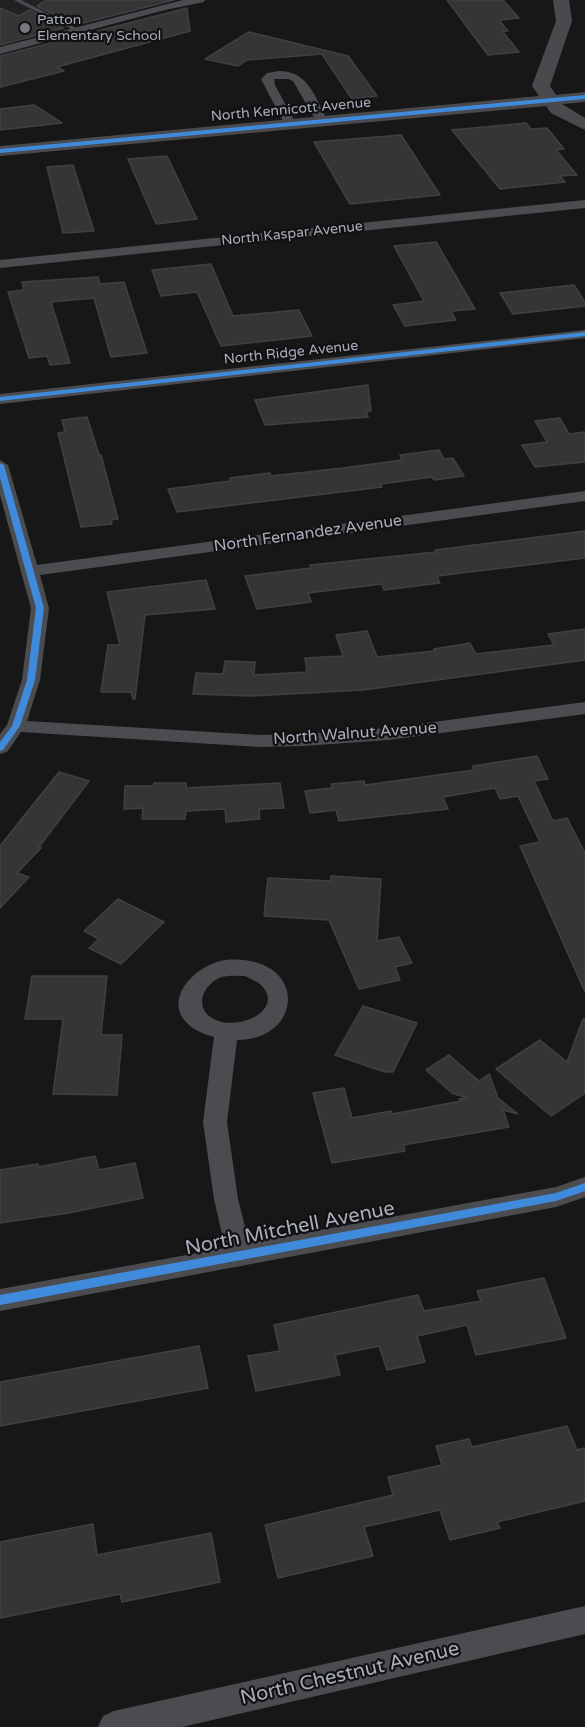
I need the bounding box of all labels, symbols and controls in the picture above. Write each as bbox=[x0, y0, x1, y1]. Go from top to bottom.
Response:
place label: Patton Elementary School bbox=[37, 12, 161, 44]
marker: Patton Elementary School bbox=[18, 21, 32, 35]
street label: North Kennicott Avenue bbox=[210, 95, 372, 125]
street label: North Kaspar Avenue bbox=[220, 218, 364, 250]
street label: North Ridge Avenue bbox=[223, 338, 359, 368]
street label: North Fernandez Avenue bbox=[213, 511, 403, 557]
street label: North Walnut Avenue bbox=[273, 719, 437, 749]
street label: North Mitchell Avenue bbox=[183, 1197, 397, 1261]
street label: North Chestnut Avenue bbox=[238, 1637, 462, 1711]

